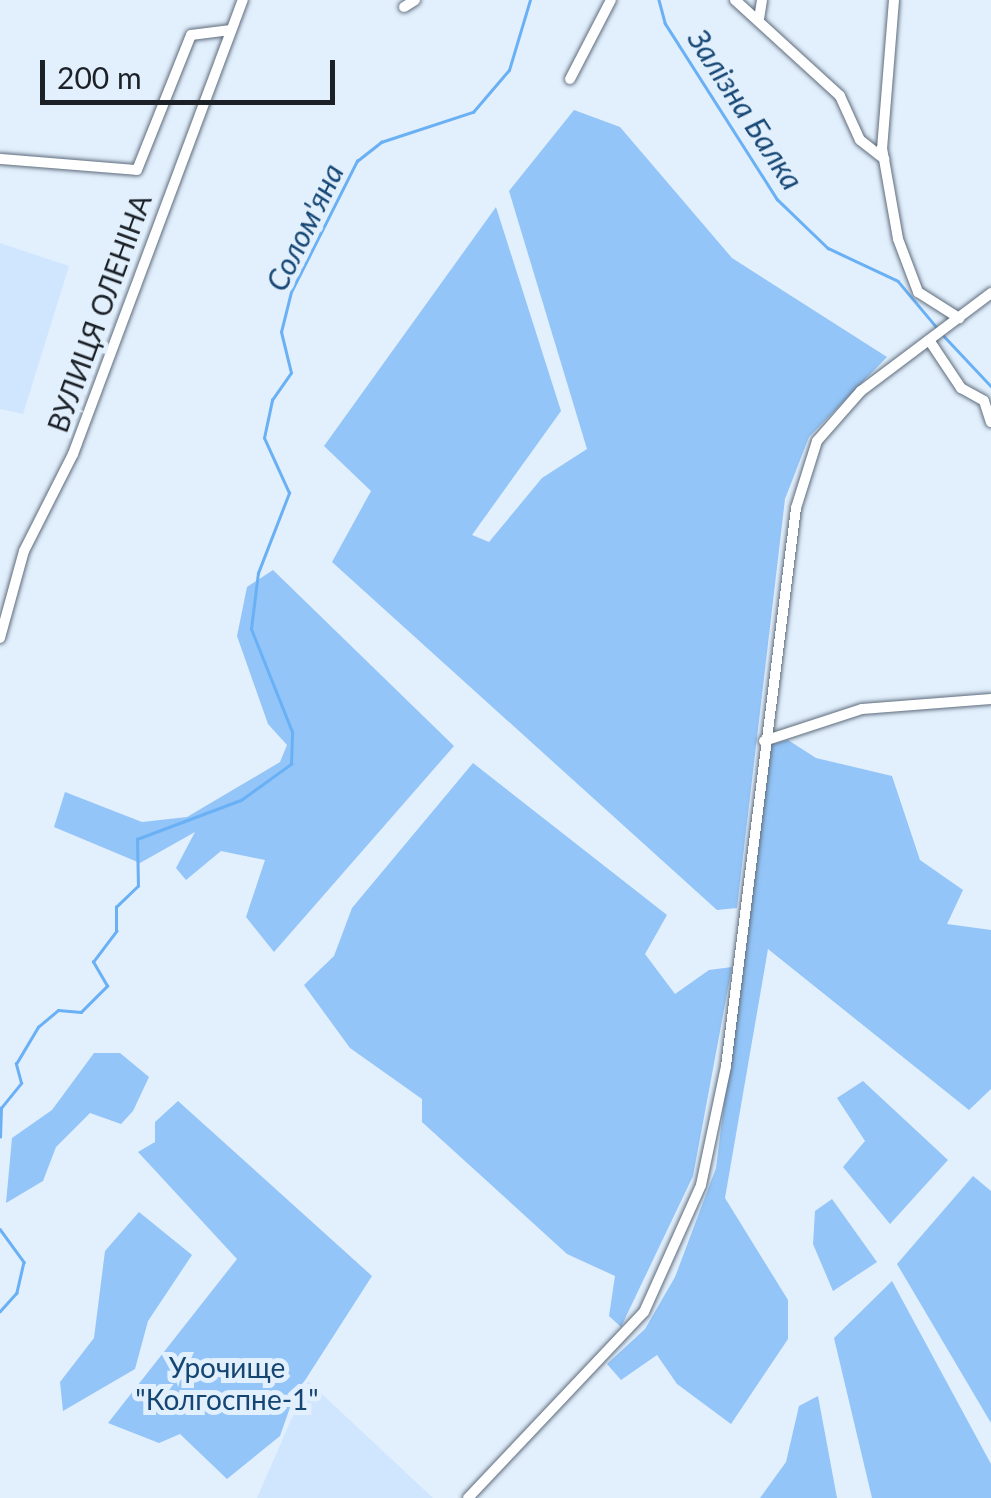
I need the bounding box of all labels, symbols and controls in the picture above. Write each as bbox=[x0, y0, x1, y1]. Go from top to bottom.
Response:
water label: Залізна Балка bbox=[681, 22, 811, 196]
scale bar bbox=[45, 40, 340, 102]
text: 200 m bbox=[57, 59, 142, 95]
water label: Солом'яна bbox=[258, 158, 350, 296]
street label: ВУЛИЦЯ ОЛЕНІНА bbox=[40, 189, 158, 437]
park label: Урочище "Колгоспне-1" bbox=[135, 1350, 319, 1416]

